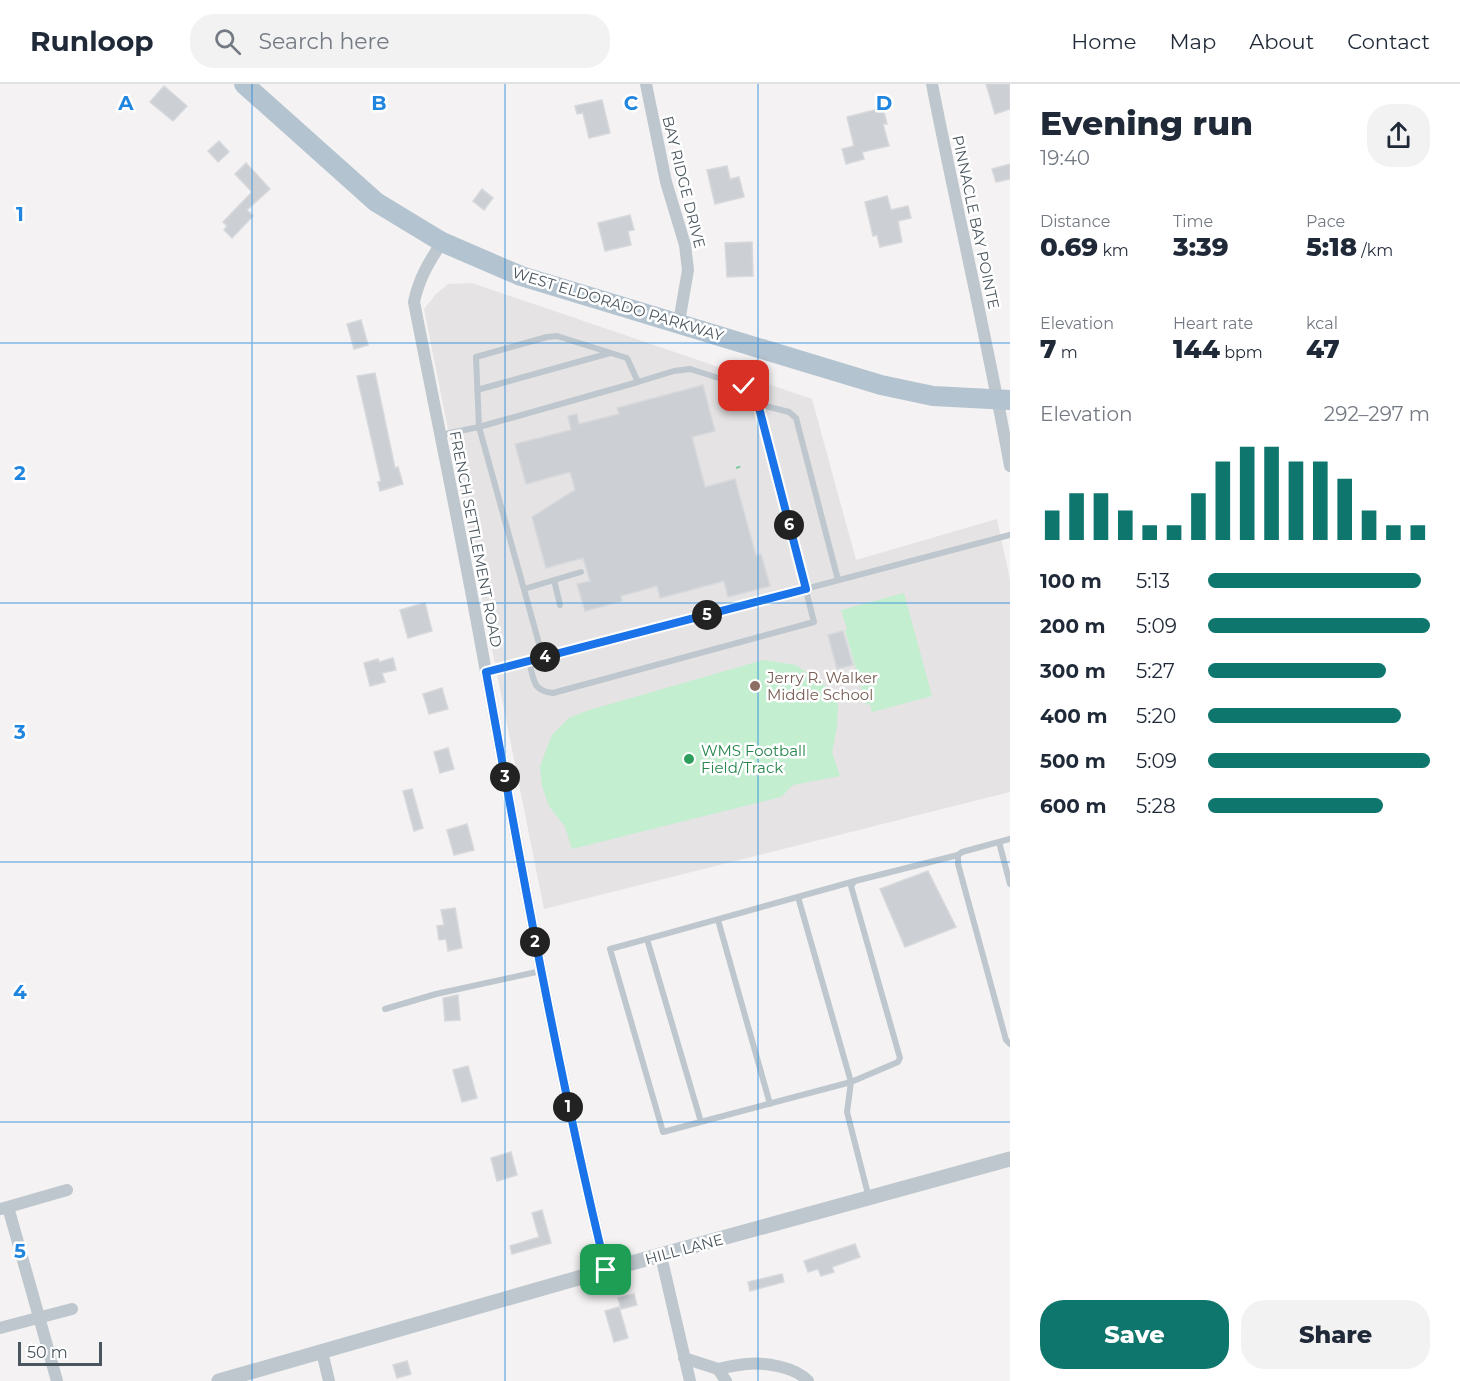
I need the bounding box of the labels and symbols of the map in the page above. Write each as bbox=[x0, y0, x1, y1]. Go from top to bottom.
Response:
text: A bbox=[117, 91, 134, 115]
text: B bbox=[371, 91, 387, 115]
text: C bbox=[624, 91, 639, 115]
text: D bbox=[876, 91, 892, 115]
street label: BAY RIDGE DRIVE bbox=[658, 114, 710, 250]
street label: PINNACLE BAY POINTE bbox=[948, 133, 1004, 311]
text: 1 bbox=[16, 202, 24, 226]
street label: WEST ELDORADO PARKWAY bbox=[510, 263, 726, 345]
pin bbox=[718, 360, 769, 411]
street label: FRENCH SETTLEMENT ROAD bbox=[446, 429, 506, 649]
text: 2 bbox=[14, 461, 26, 485]
pin: 6 bbox=[774, 510, 804, 540]
pin: 5 bbox=[692, 600, 722, 630]
pin: 4 bbox=[530, 642, 560, 672]
place label: Jerry R. Walker Middle School bbox=[766, 668, 878, 704]
marker: Jerry R. Walker Middle School bbox=[748, 679, 762, 693]
text: 3 bbox=[13, 720, 26, 744]
place label: WMS Football Field/Track bbox=[701, 741, 806, 777]
marker: WMS Football Field/Track bbox=[682, 752, 696, 766]
pin: 3 bbox=[490, 762, 520, 792]
pin: 2 bbox=[520, 927, 550, 957]
text: 4 bbox=[13, 980, 27, 1004]
pin: 1 bbox=[553, 1092, 583, 1122]
street label: HILL LANE bbox=[643, 1229, 725, 1269]
text: 5 bbox=[14, 1239, 26, 1263]
pin bbox=[580, 1244, 631, 1295]
scale bar bbox=[18, 1339, 102, 1366]

